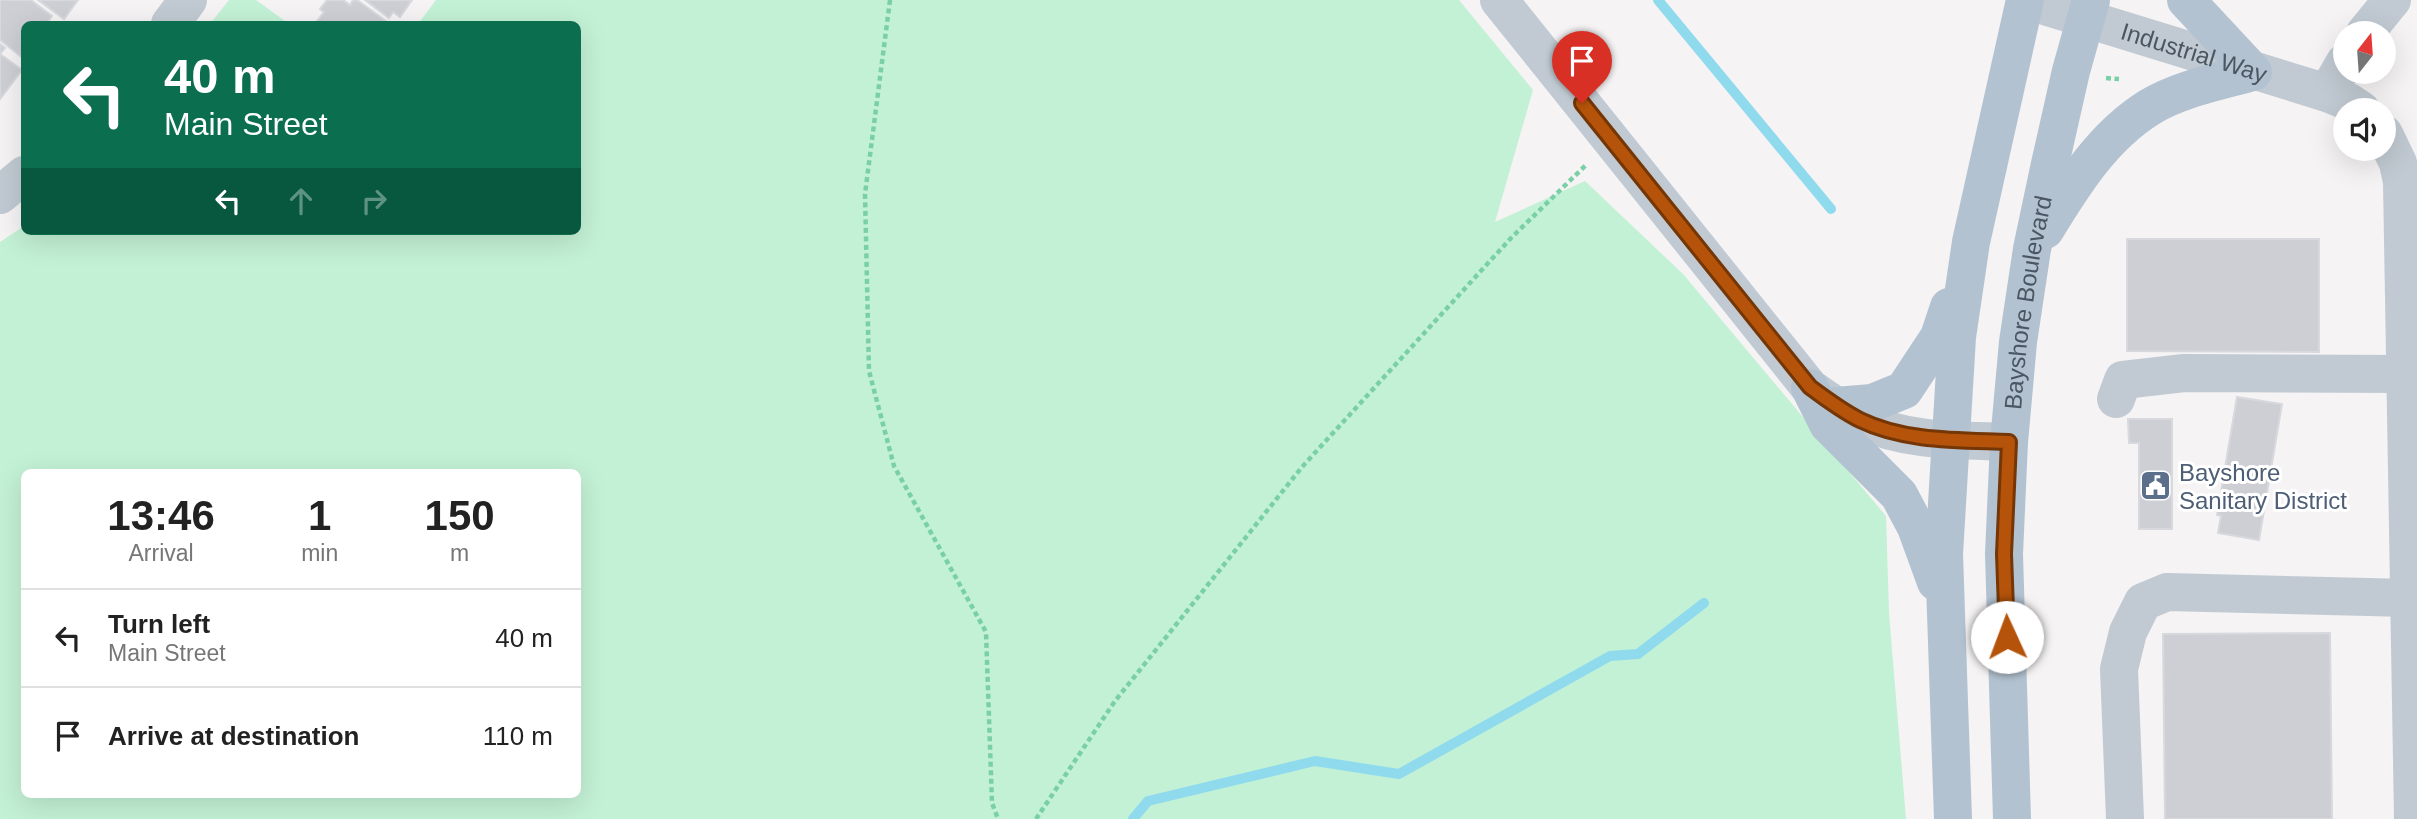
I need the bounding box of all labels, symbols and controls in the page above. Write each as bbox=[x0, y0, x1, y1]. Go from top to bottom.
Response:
street label: Industrial Way bbox=[2118, 17, 2270, 87]
north arrow bbox=[2333, 21, 2396, 84]
map controls bbox=[2333, 21, 2396, 161]
pin bbox=[1552, 31, 1612, 103]
icon: arrive bbox=[1563, 42, 1601, 80]
icon: left bbox=[49, 49, 140, 140]
text: 40 m bbox=[164, 49, 276, 103]
button: sound bbox=[2333, 98, 2396, 161]
text: Main Street bbox=[164, 106, 328, 142]
icon: left bbox=[209, 182, 247, 220]
icon: ahead bbox=[282, 182, 320, 220]
icon: right bbox=[355, 182, 393, 220]
street label: Bayshore Boulevard bbox=[1998, 193, 2056, 411]
place label: Bayshore Sanitary District bbox=[2179, 459, 2347, 514]
public building icon: Bayshore Sanitary District bbox=[2139, 469, 2173, 503]
text: 13:46 bbox=[107, 492, 215, 539]
text: 1 bbox=[308, 492, 331, 539]
text: 150 bbox=[425, 492, 495, 539]
text: Arrival bbox=[128, 540, 194, 566]
text: min bbox=[301, 540, 338, 566]
text: m bbox=[450, 540, 469, 566]
position arrow bbox=[1970, 600, 2044, 674]
text: Turn left bbox=[108, 609, 210, 639]
icon: left bbox=[49, 619, 87, 657]
text: 40 m bbox=[495, 623, 553, 653]
text: Main Street bbox=[108, 640, 226, 666]
icon: arrive bbox=[49, 717, 87, 755]
text: Arrive at destination bbox=[108, 721, 359, 751]
text: 110 m bbox=[483, 721, 553, 751]

